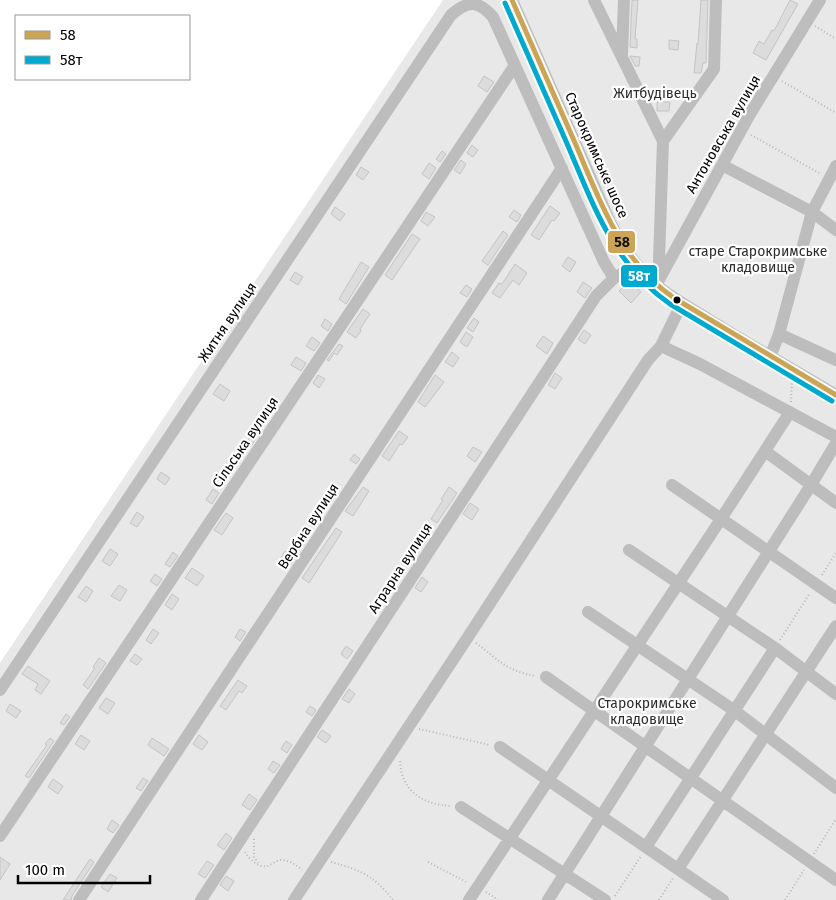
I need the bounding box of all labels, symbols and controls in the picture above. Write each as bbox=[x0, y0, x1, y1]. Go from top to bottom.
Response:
legend bbox=[15, 15, 190, 80]
text: 58 bbox=[60, 26, 76, 44]
text: 58т bbox=[60, 51, 83, 69]
street label: Антоновська вулиця bbox=[683, 72, 764, 196]
park label: Житбудівець bbox=[613, 85, 697, 102]
street label: Старокримське шосе bbox=[561, 90, 632, 221]
line badge: 58 bbox=[607, 230, 636, 254]
text: 58 bbox=[614, 234, 630, 251]
park label: старе Старокримське кладовище bbox=[689, 243, 827, 276]
line badge: 58т bbox=[620, 264, 658, 288]
text: 58т bbox=[628, 268, 651, 285]
street label: Житня вулиця bbox=[194, 279, 260, 365]
unlabelled marker bbox=[672, 295, 682, 305]
street label: Сільська вулиця bbox=[209, 394, 282, 491]
street label: Вербна вулиця bbox=[274, 480, 343, 572]
street label: Аграрна вулиця bbox=[365, 520, 436, 617]
park label: Старокримське кладовище bbox=[597, 695, 697, 728]
scale bar bbox=[18, 852, 150, 884]
text: 100 m bbox=[25, 861, 65, 879]

